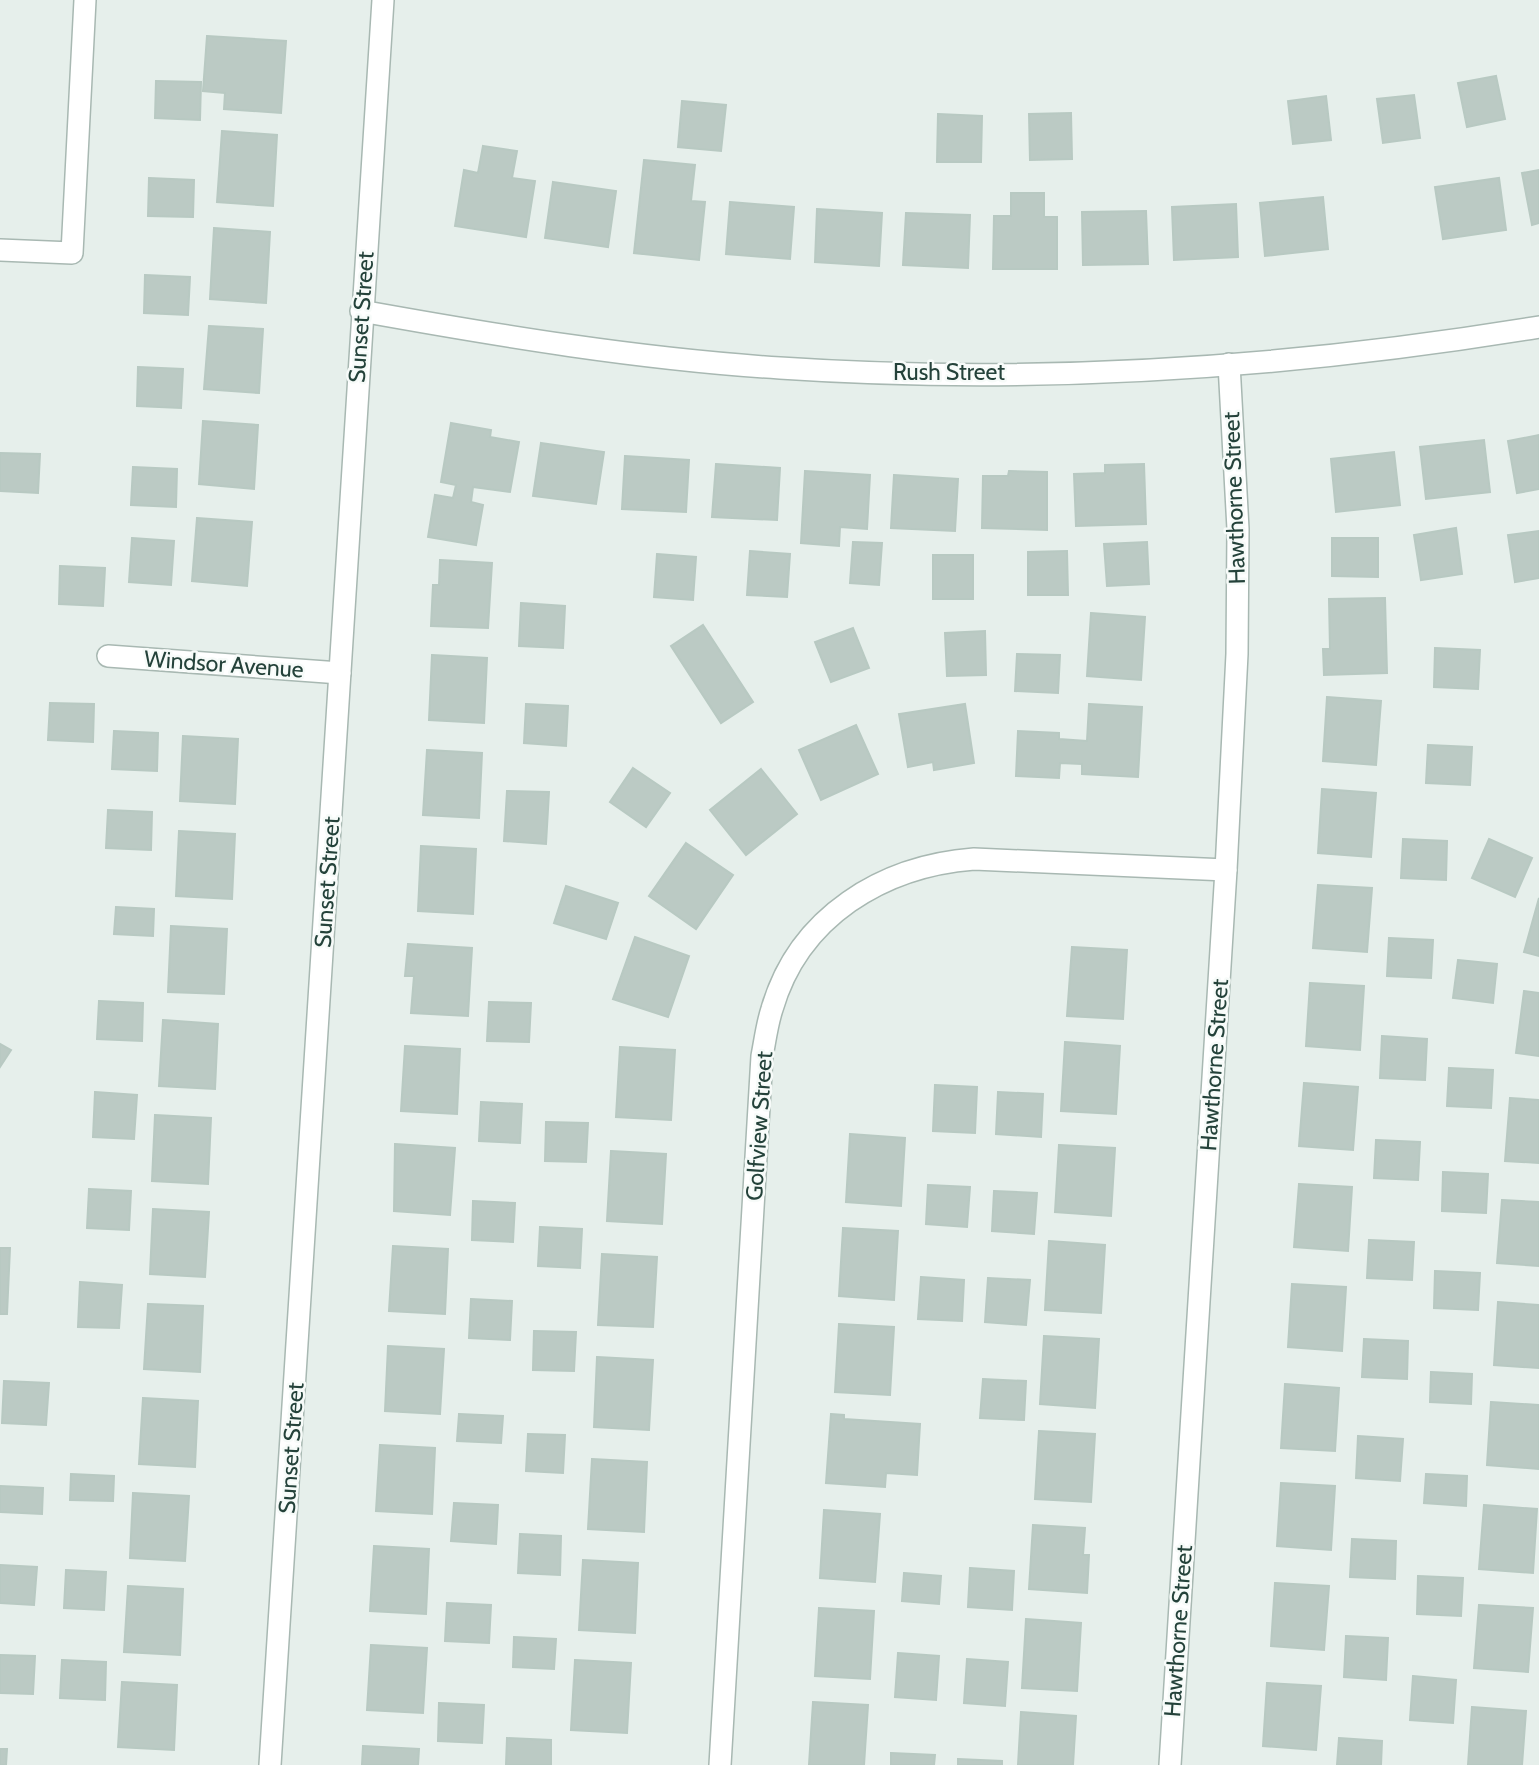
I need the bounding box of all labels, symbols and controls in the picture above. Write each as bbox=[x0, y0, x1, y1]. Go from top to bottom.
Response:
street label: Sunset Street bbox=[342, 250, 380, 384]
street label: Rush Street bbox=[893, 358, 1005, 386]
street label: Hawthorne Street bbox=[1217, 411, 1251, 585]
street label: Windsor Avenue bbox=[143, 644, 305, 684]
street label: Sunset Street bbox=[308, 815, 346, 949]
street label: Hawthorne Street bbox=[1194, 978, 1234, 1152]
street label: Golfview Street bbox=[740, 1050, 778, 1202]
street label: Sunset Street bbox=[272, 1381, 310, 1515]
street label: Hawthorne Street bbox=[1158, 1544, 1198, 1718]

